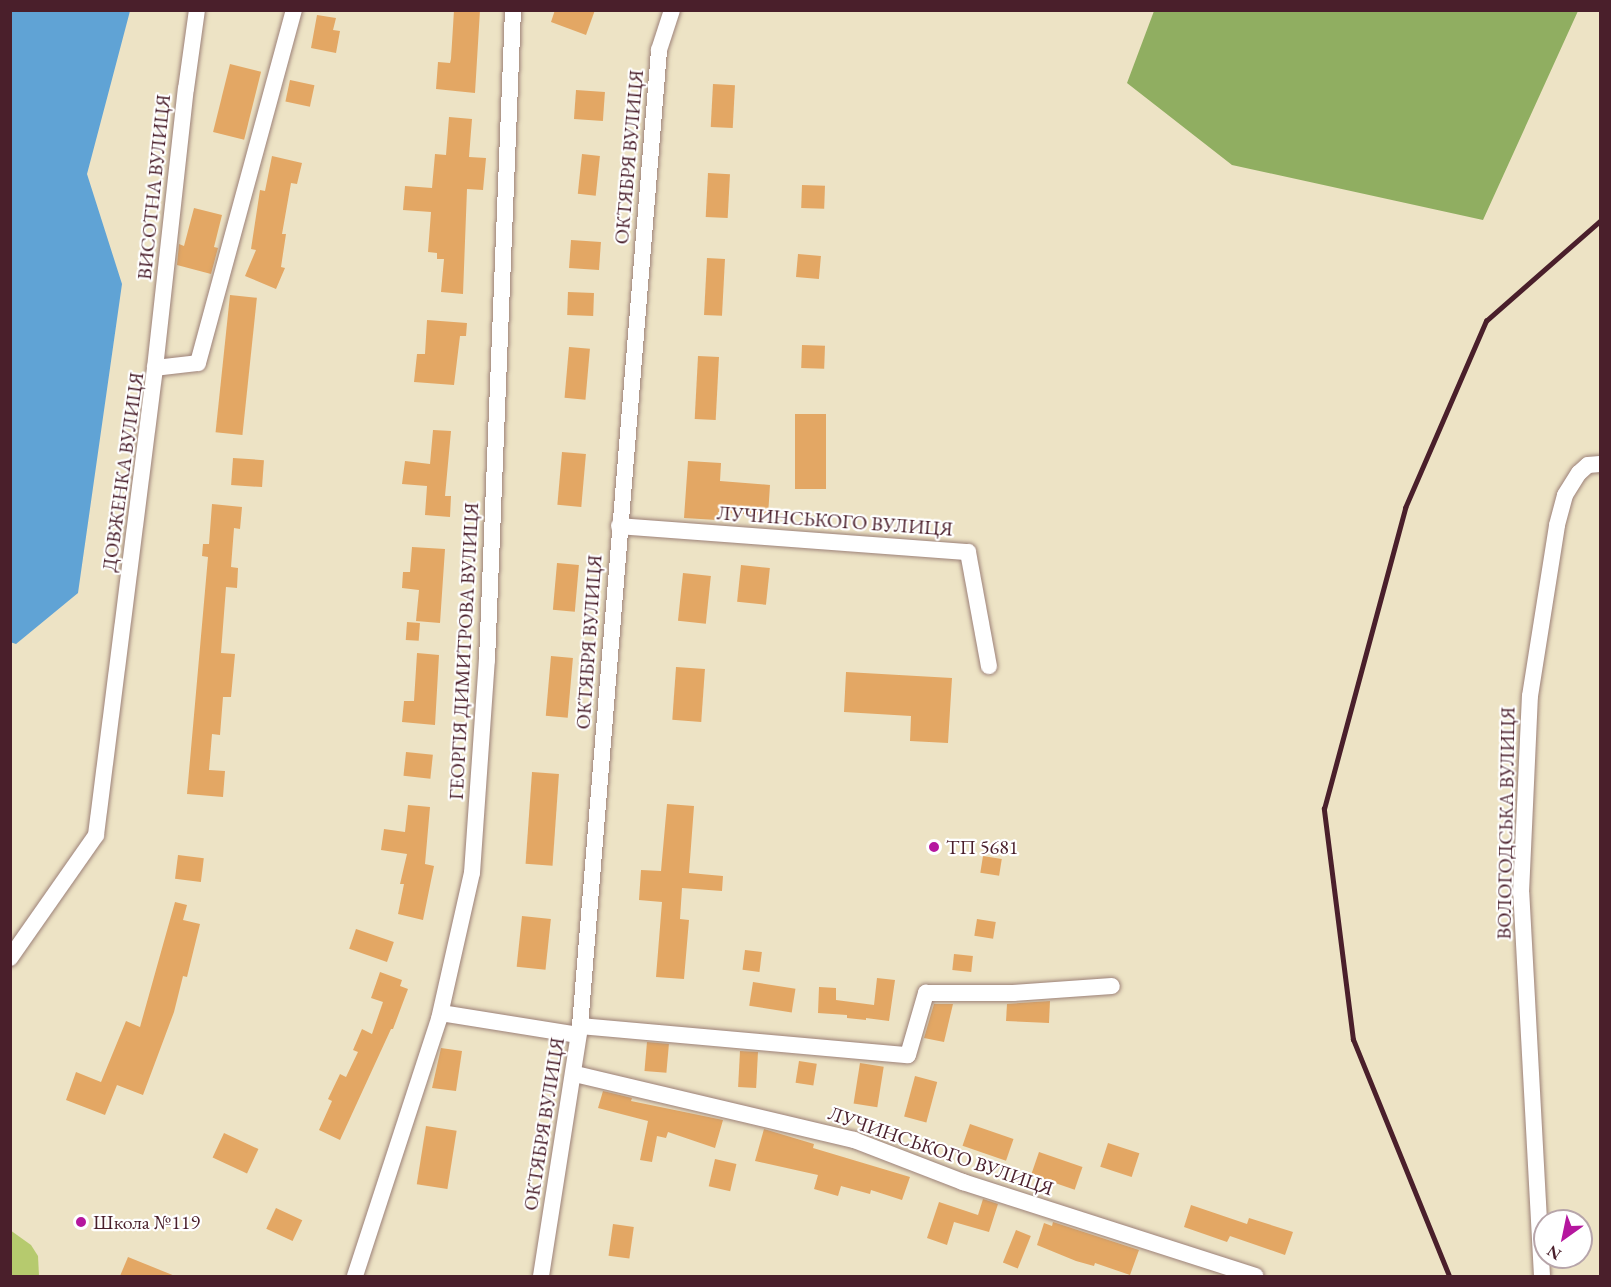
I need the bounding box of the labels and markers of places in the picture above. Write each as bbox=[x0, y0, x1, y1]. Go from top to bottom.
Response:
place label: ТП 5681 bbox=[946, 835, 1018, 859]
marker: ТП 5681 bbox=[927, 840, 941, 854]
place label: Школа №119 bbox=[93, 1210, 200, 1234]
marker: Школа №119 bbox=[74, 1215, 88, 1229]

